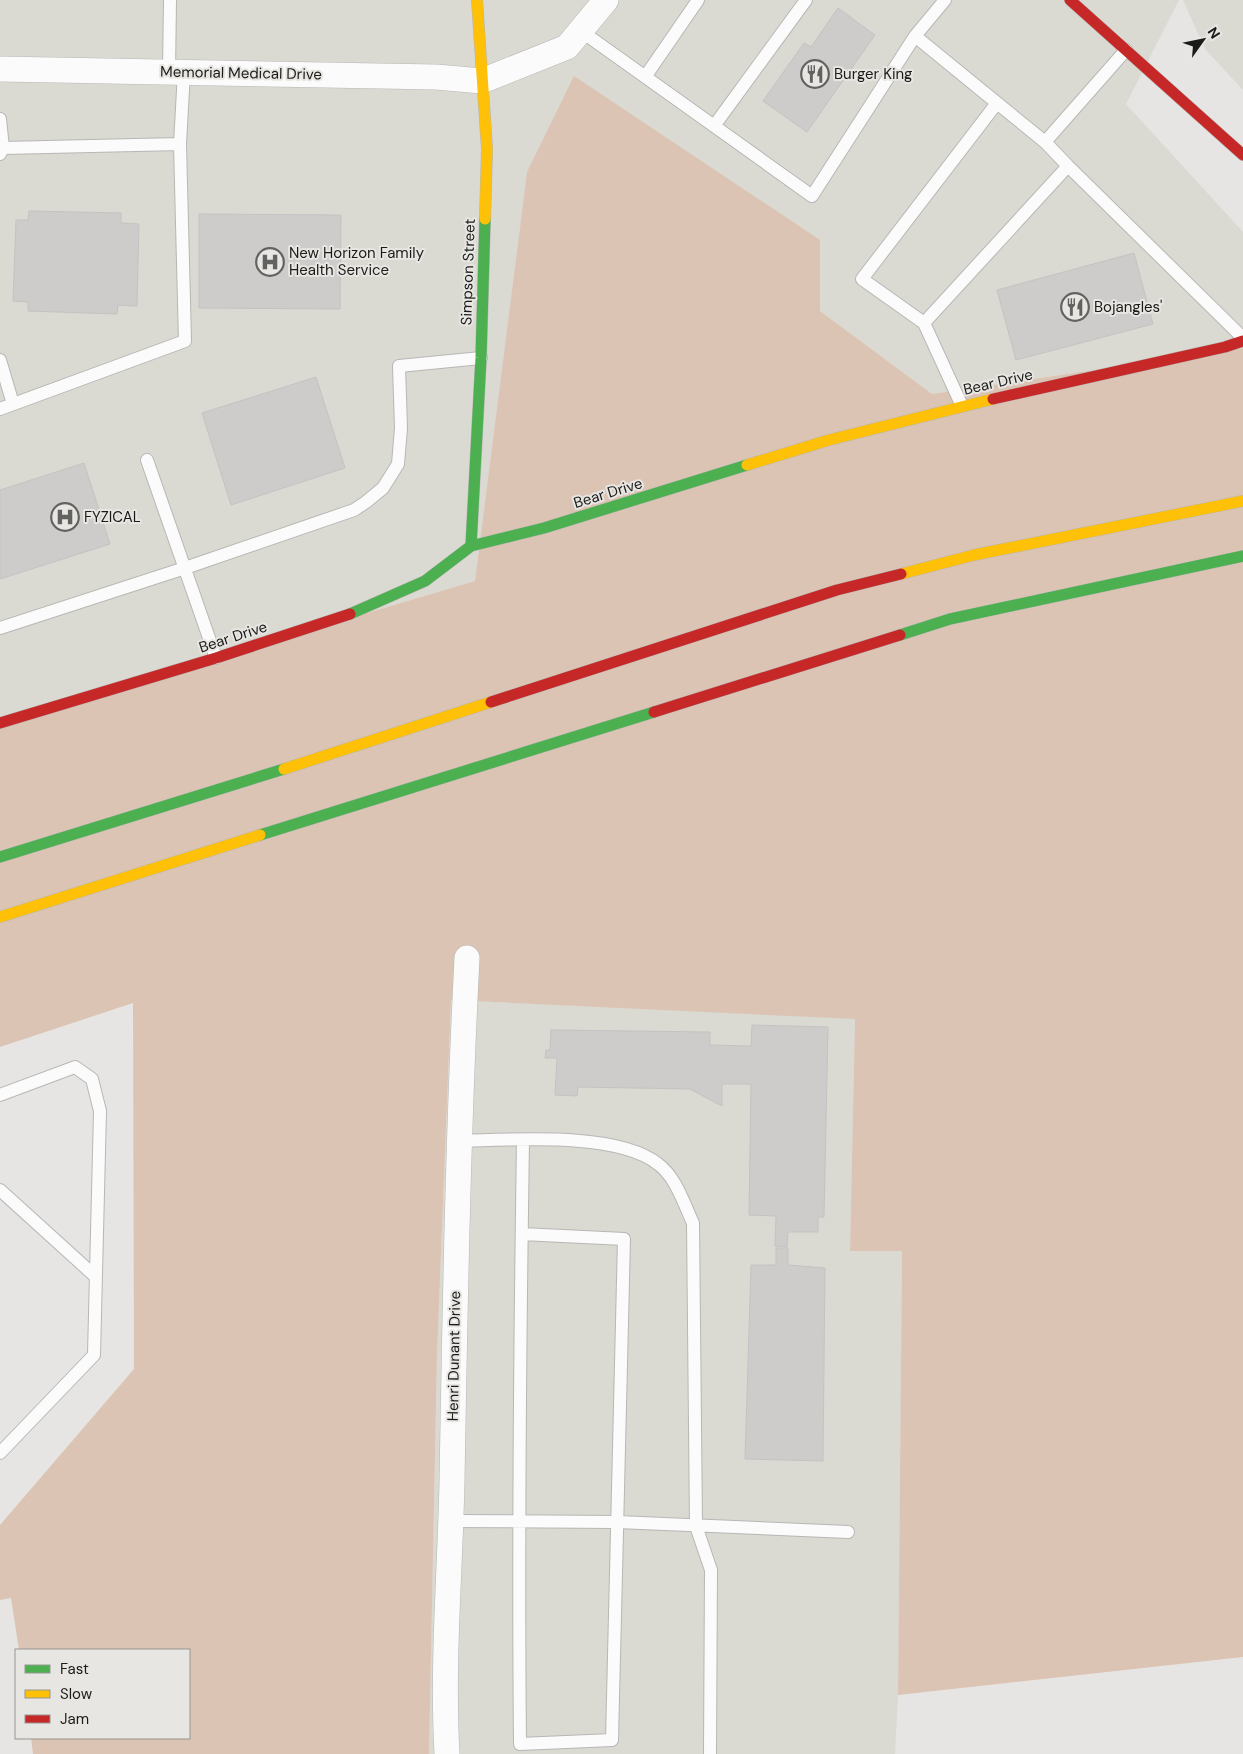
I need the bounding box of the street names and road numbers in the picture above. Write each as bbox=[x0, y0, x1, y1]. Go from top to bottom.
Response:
street label: Memorial Medical Drive bbox=[160, 62, 322, 84]
street label: Simpson Street bbox=[456, 218, 480, 326]
street label: Bear Drive bbox=[961, 364, 1035, 400]
street label: Bear Drive bbox=[571, 473, 645, 513]
street label: Bear Drive bbox=[196, 617, 270, 657]
street label: Henri Dunant Drive bbox=[443, 1291, 465, 1421]

